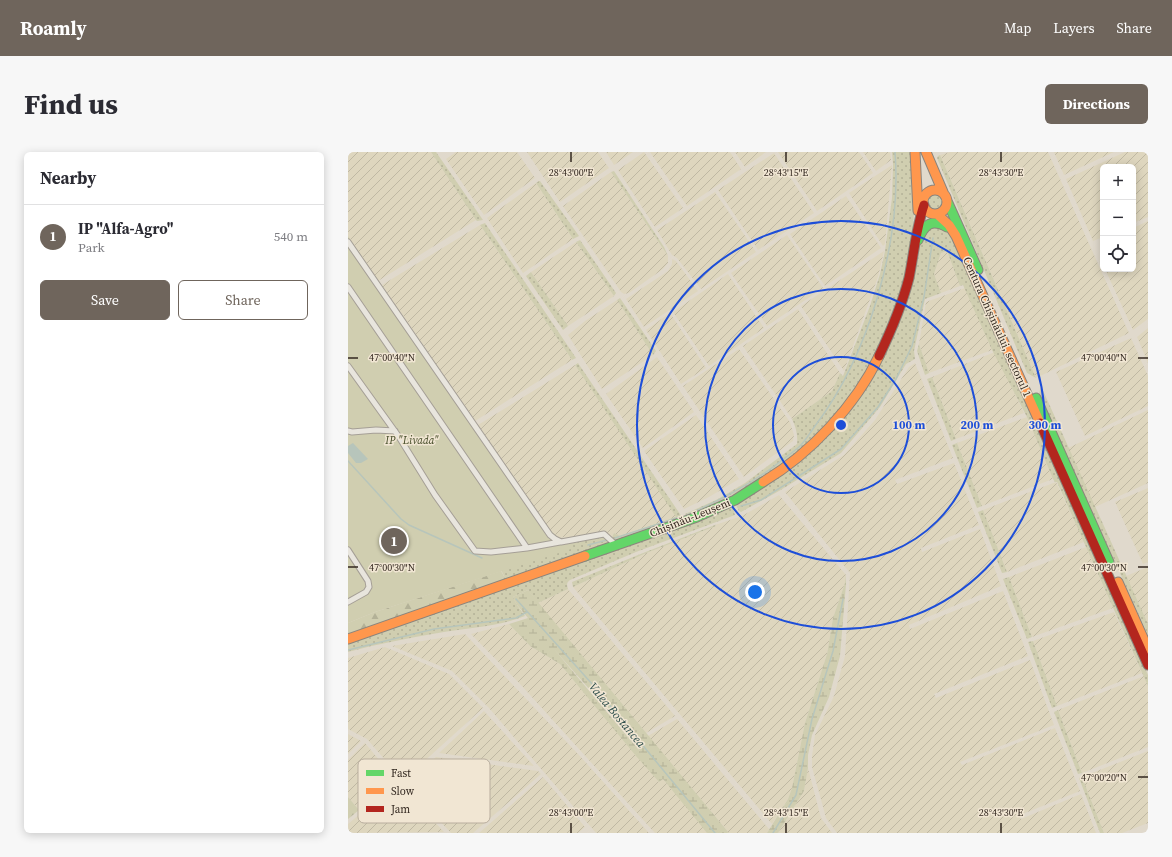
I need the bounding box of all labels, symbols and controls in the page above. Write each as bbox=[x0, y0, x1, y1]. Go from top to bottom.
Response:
text: Roamly bbox=[20, 15, 87, 41]
text: Map bbox=[1004, 18, 1031, 38]
text: Layers bbox=[1053, 18, 1095, 38]
text: Share bbox=[1117, 18, 1152, 38]
button: Directions bbox=[1045, 84, 1148, 124]
text: Find us bbox=[24, 85, 118, 123]
map controls bbox=[1100, 164, 1136, 272]
button: + bbox=[1100, 164, 1136, 200]
text: Nearby bbox=[40, 166, 96, 190]
text: 28°43'00"E bbox=[549, 166, 593, 179]
text: 28°43'15"E bbox=[764, 166, 808, 179]
text: 28°43'30"E bbox=[979, 166, 1023, 179]
button: − bbox=[1100, 200, 1136, 236]
text: IP "Alfa-Agro" bbox=[78, 218, 174, 239]
text: 1 bbox=[49, 228, 57, 245]
text: 540 m bbox=[274, 228, 308, 245]
button: locate bbox=[1100, 236, 1136, 272]
text: Park bbox=[78, 239, 105, 256]
street label: Centura Chișinăului, sectorul 1 bbox=[959, 255, 1035, 399]
button: Save bbox=[40, 280, 170, 320]
button: Share bbox=[178, 280, 308, 320]
text: 47°00'40"N bbox=[369, 351, 415, 364]
text: 47°00'40"N bbox=[1081, 351, 1127, 364]
text: 100 m bbox=[893, 417, 926, 433]
text: 200 m bbox=[961, 417, 994, 433]
text: 300 m bbox=[1029, 417, 1062, 433]
centre of rings bbox=[834, 418, 848, 432]
park label: IP "Livada" bbox=[384, 433, 439, 448]
street label: Chișinău-Leușeni bbox=[647, 495, 733, 541]
pin: 1 bbox=[381, 526, 407, 556]
text: 47°00'30"N bbox=[369, 561, 415, 574]
text: 47°00'30"N bbox=[1081, 561, 1127, 574]
your location bbox=[745, 582, 765, 602]
water label: Valea Bostancea bbox=[585, 679, 649, 751]
legend bbox=[358, 759, 490, 823]
text: Fast bbox=[391, 766, 411, 781]
text: 47°00'20"N bbox=[1081, 771, 1127, 784]
text: Slow bbox=[391, 784, 415, 799]
text: Jam bbox=[390, 802, 410, 817]
text: 28°43'00"E bbox=[549, 806, 593, 819]
text: 28°43'15"E bbox=[764, 806, 808, 819]
text: 28°43'30"E bbox=[979, 806, 1023, 819]

